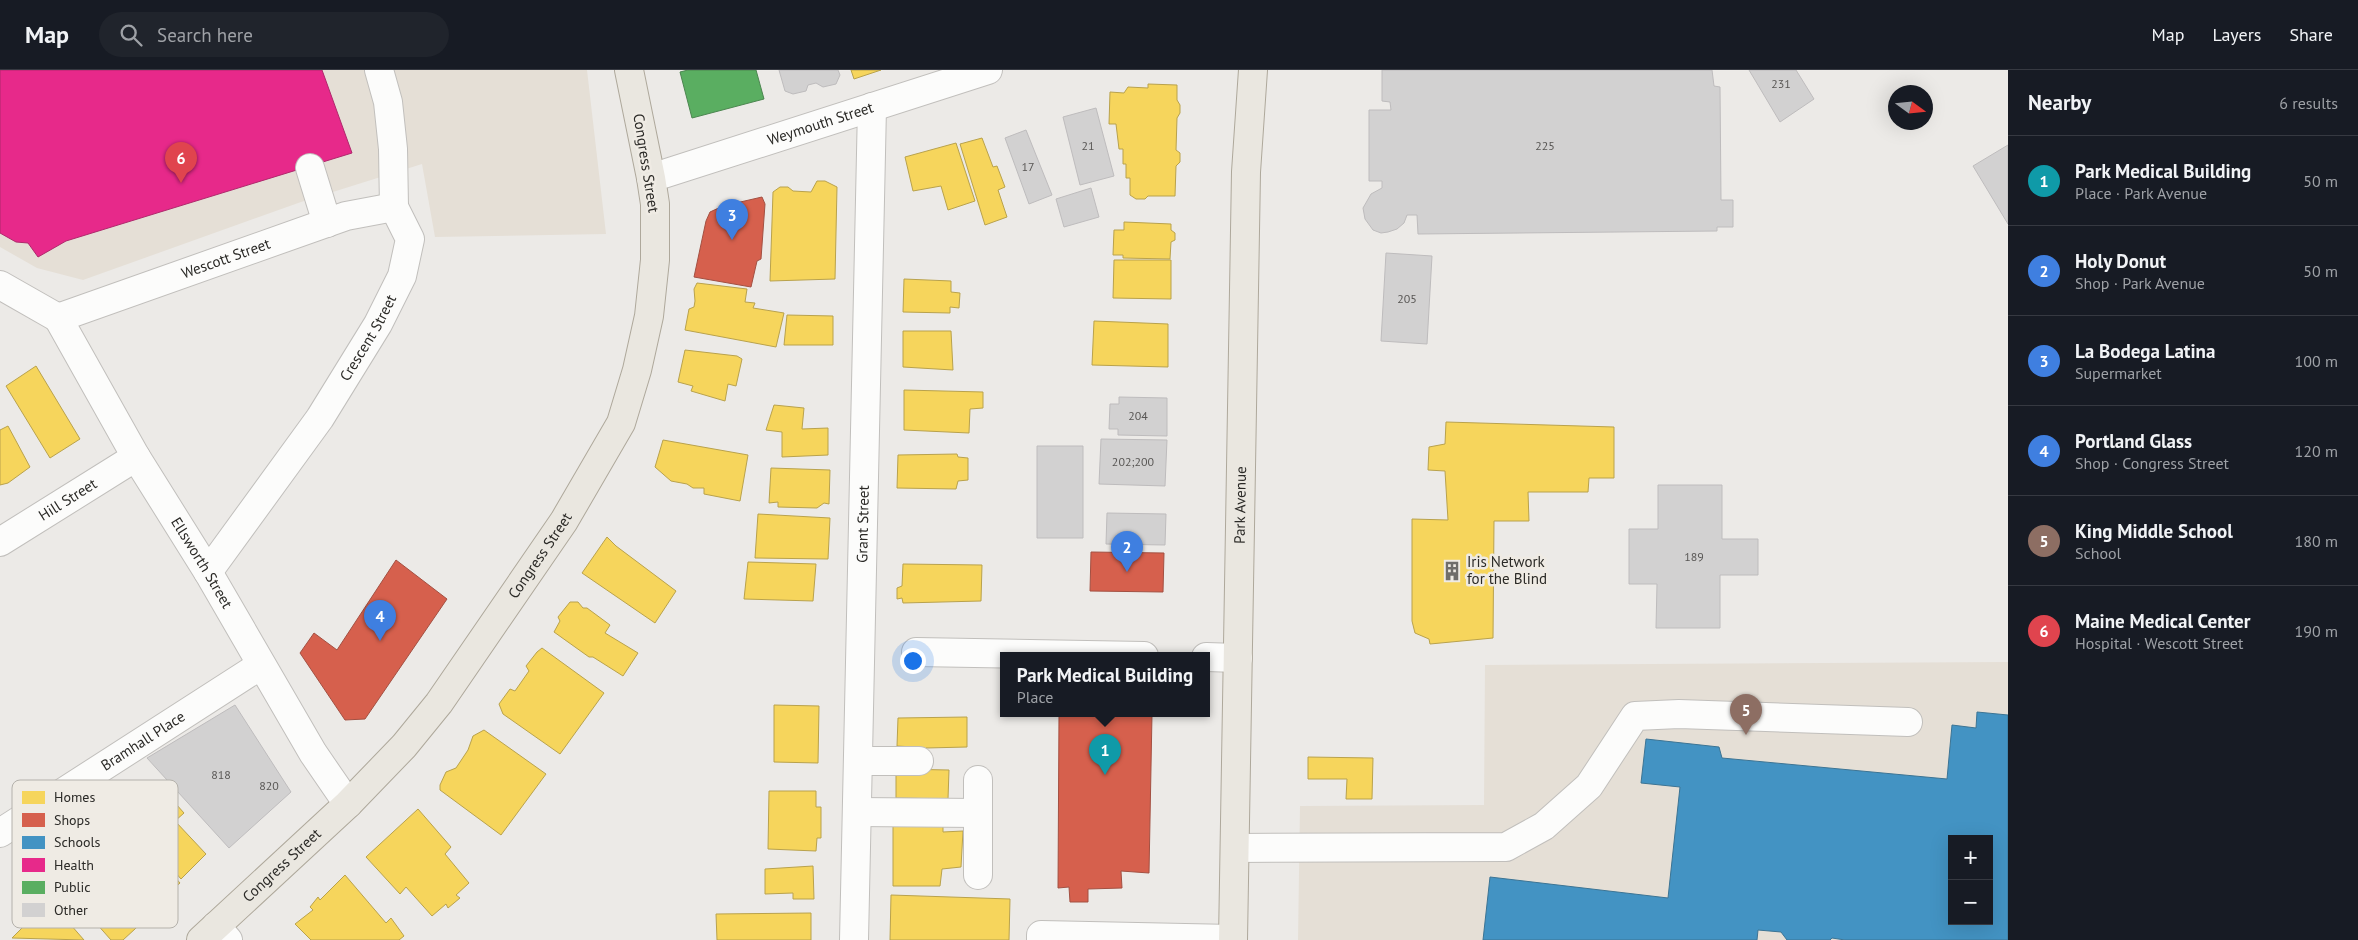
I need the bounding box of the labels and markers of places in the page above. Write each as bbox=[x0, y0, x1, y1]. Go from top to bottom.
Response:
pin: 6 bbox=[165, 142, 197, 183]
pin: 3 bbox=[716, 199, 748, 240]
pin: 2 bbox=[1111, 531, 1143, 572]
place label: Iris Network for the Blind bbox=[1467, 552, 1547, 588]
building icon: Iris Network for the Blind bbox=[1441, 560, 1463, 582]
pin: 4 bbox=[364, 600, 396, 641]
pin: 5 bbox=[1730, 694, 1762, 735]
pin: 1 bbox=[1089, 734, 1121, 775]

